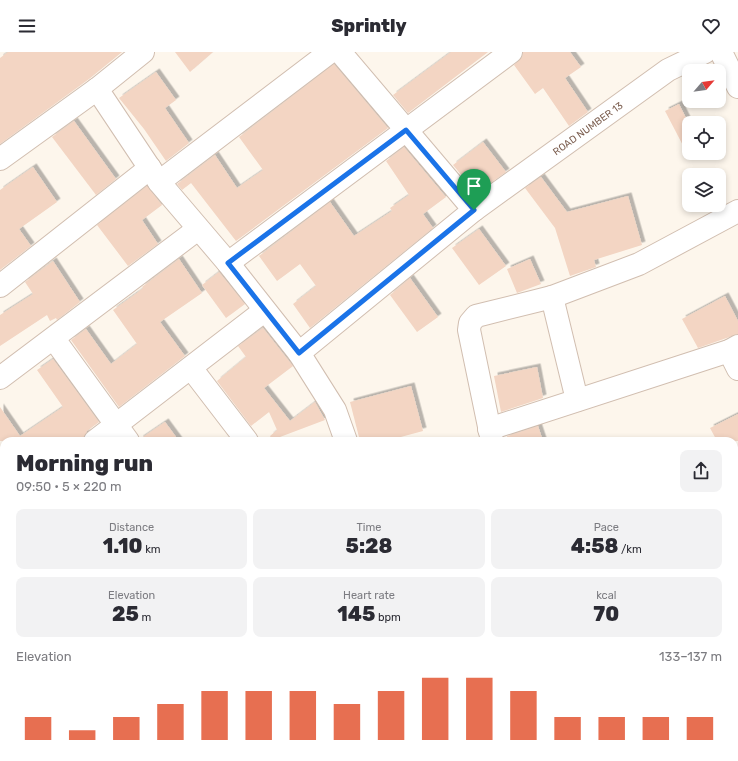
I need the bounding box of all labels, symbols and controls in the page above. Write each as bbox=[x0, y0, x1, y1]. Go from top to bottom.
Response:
icon: menu bbox=[16, 15, 38, 37]
text: Sprintly bbox=[331, 15, 407, 37]
icon: heart bbox=[700, 15, 722, 37]
north arrow bbox=[682, 64, 726, 108]
map controls bbox=[682, 64, 726, 212]
street label: ROAD NUMBER 13 bbox=[551, 100, 625, 158]
button: locate bbox=[682, 116, 726, 160]
button: layers bbox=[682, 168, 726, 212]
pin bbox=[457, 169, 491, 210]
icon: arrive bbox=[463, 175, 485, 197]
text: Morning run bbox=[16, 450, 153, 477]
button: share bbox=[680, 450, 722, 492]
text: 09:50 · 5 × 220 m bbox=[16, 479, 122, 494]
text: Distance bbox=[109, 521, 154, 534]
text: Time bbox=[357, 521, 381, 534]
text: Pace bbox=[594, 521, 619, 534]
text: 1.10 bbox=[103, 534, 142, 558]
text: 5:28 bbox=[346, 534, 392, 558]
text: 4:58 bbox=[571, 534, 618, 558]
text: km bbox=[142, 543, 161, 556]
text: /km bbox=[618, 543, 642, 556]
text: Elevation bbox=[108, 589, 155, 602]
text: Heart rate bbox=[343, 589, 395, 602]
text: kcal bbox=[596, 589, 616, 602]
text: 25 bbox=[112, 602, 139, 626]
text: 145 bbox=[337, 602, 375, 626]
text: 70 bbox=[593, 602, 619, 626]
text: m bbox=[139, 611, 151, 624]
text: bpm bbox=[375, 611, 401, 624]
text: Elevation bbox=[16, 649, 72, 664]
text: 133–137 m bbox=[659, 649, 722, 664]

